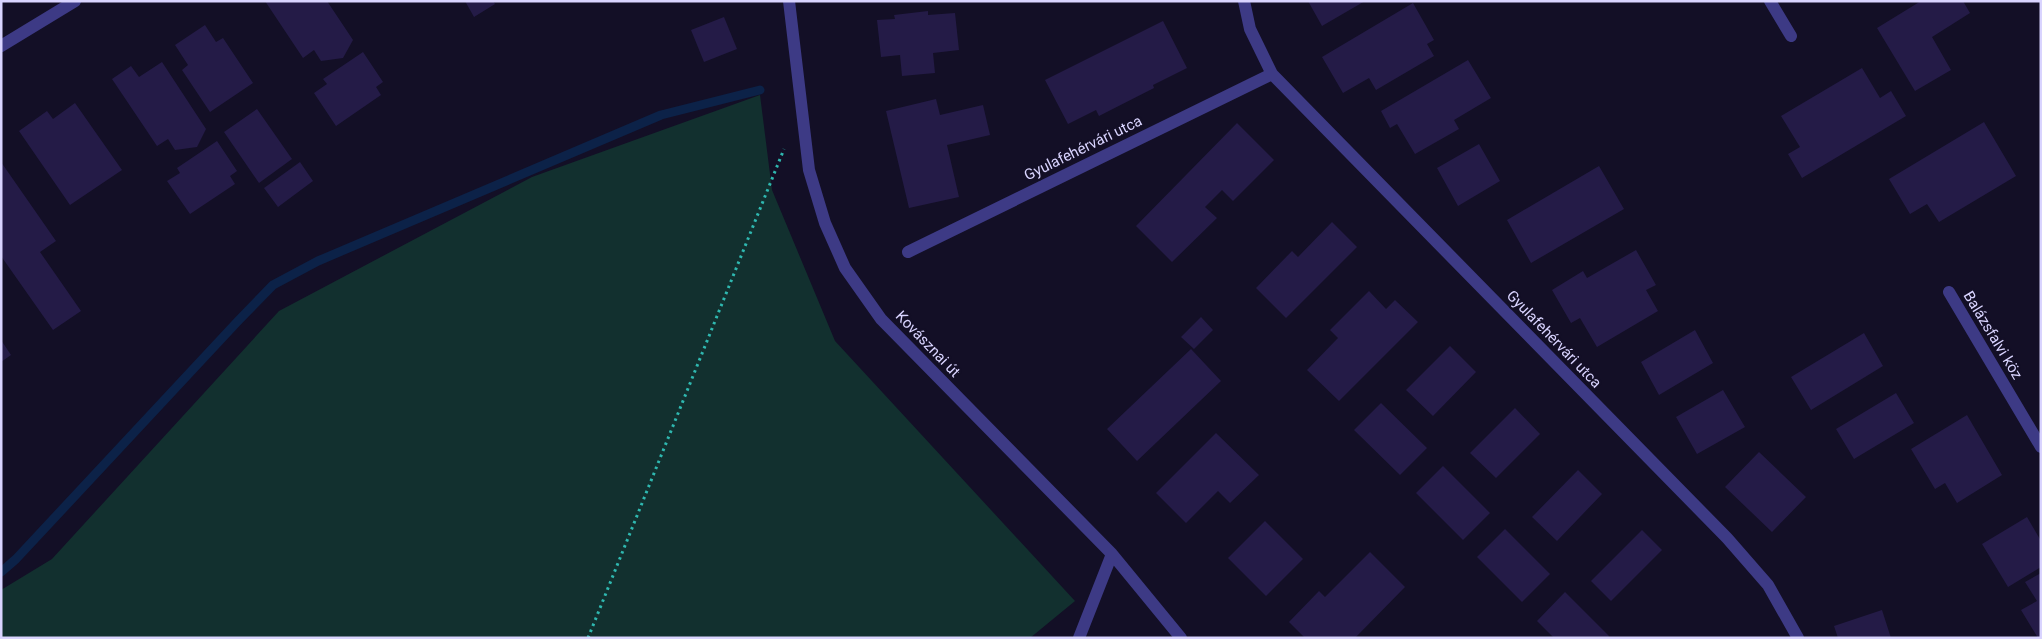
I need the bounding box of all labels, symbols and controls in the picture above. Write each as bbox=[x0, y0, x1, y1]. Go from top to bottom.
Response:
street label: Gyulafehérvári utca bbox=[1021, 112, 1145, 184]
street label: Gyulafehérvári utca bbox=[1503, 286, 1605, 392]
street label: Balázsfalvi köz bbox=[1960, 288, 2026, 382]
street label: Kovásznai út bbox=[892, 307, 964, 381]

